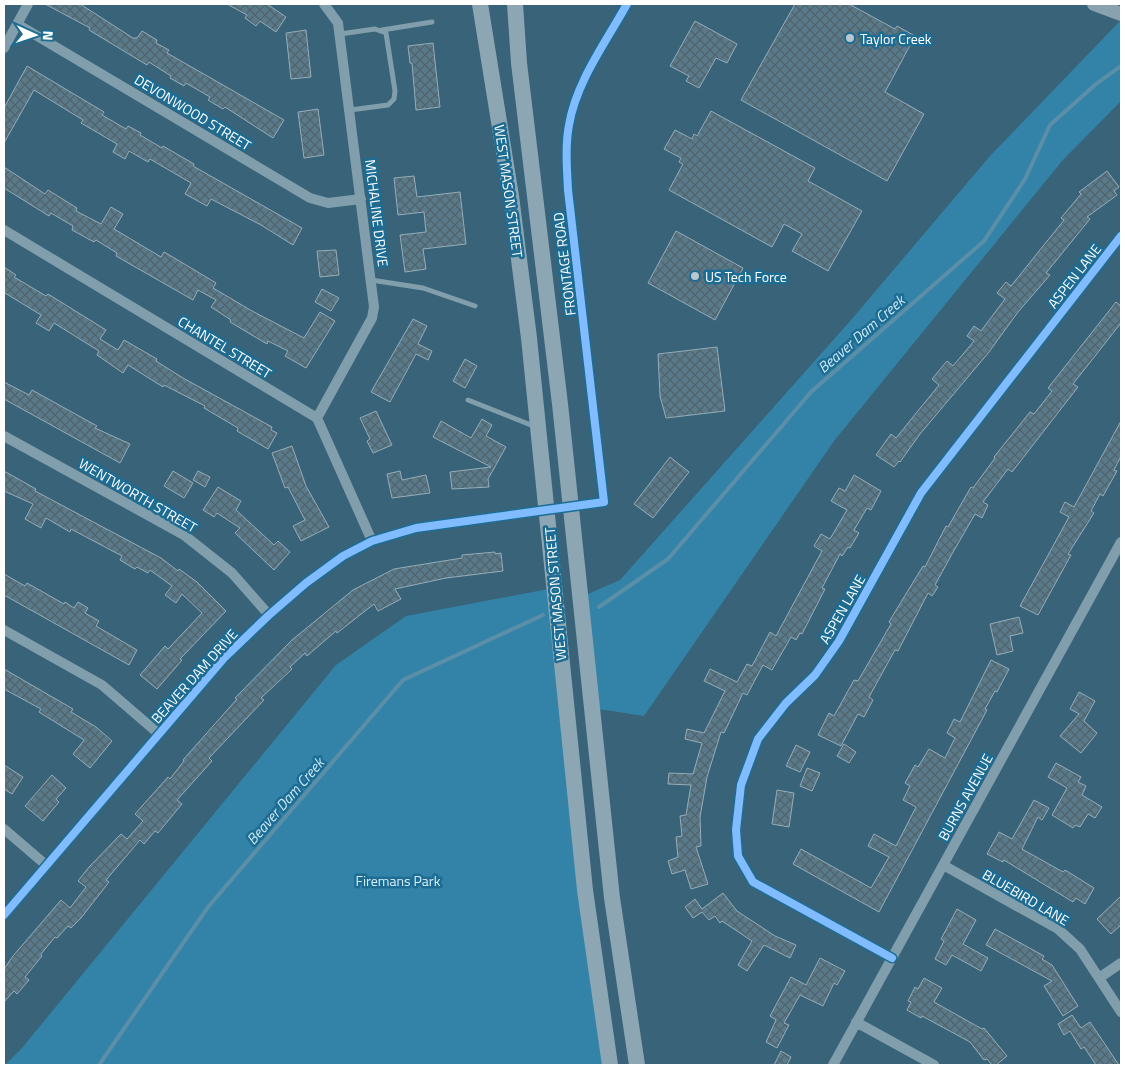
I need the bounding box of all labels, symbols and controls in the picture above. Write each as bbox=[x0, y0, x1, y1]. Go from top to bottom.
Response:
north arrow bbox=[10, 10, 60, 60]
place label: Taylor Creek bbox=[860, 28, 932, 49]
text: N bbox=[38, 30, 59, 41]
marker: Taylor Creek bbox=[844, 32, 856, 44]
street label: DEVONWOOD STREET bbox=[131, 69, 256, 156]
street label: WEST MASON STREET bbox=[489, 123, 529, 259]
street label: MICHALINE DRIVE bbox=[360, 158, 394, 268]
street label: FRONTAGE ROAD bbox=[547, 211, 581, 317]
street label: ASPEN LANE bbox=[1042, 239, 1106, 313]
place label: US Tech Force bbox=[705, 266, 787, 287]
marker: US Tech Force bbox=[689, 270, 701, 282]
water label: Beaver Dam Creek bbox=[812, 288, 911, 378]
street label: CHANTEL STREET bbox=[174, 311, 276, 384]
street label: WENTWORTH STREET bbox=[75, 453, 202, 538]
street label: WEST MASON STREET bbox=[539, 526, 571, 662]
street label: ASPEN LANE bbox=[814, 570, 870, 647]
street label: BEAVER DAM DRIVE bbox=[146, 624, 242, 728]
street label: BURNS AVENUE bbox=[932, 750, 998, 844]
water label: Beaver Dam Creek bbox=[241, 751, 331, 850]
street label: BLUEBIRD LANE bbox=[979, 864, 1073, 930]
park label: Firemans Park bbox=[356, 870, 441, 891]

